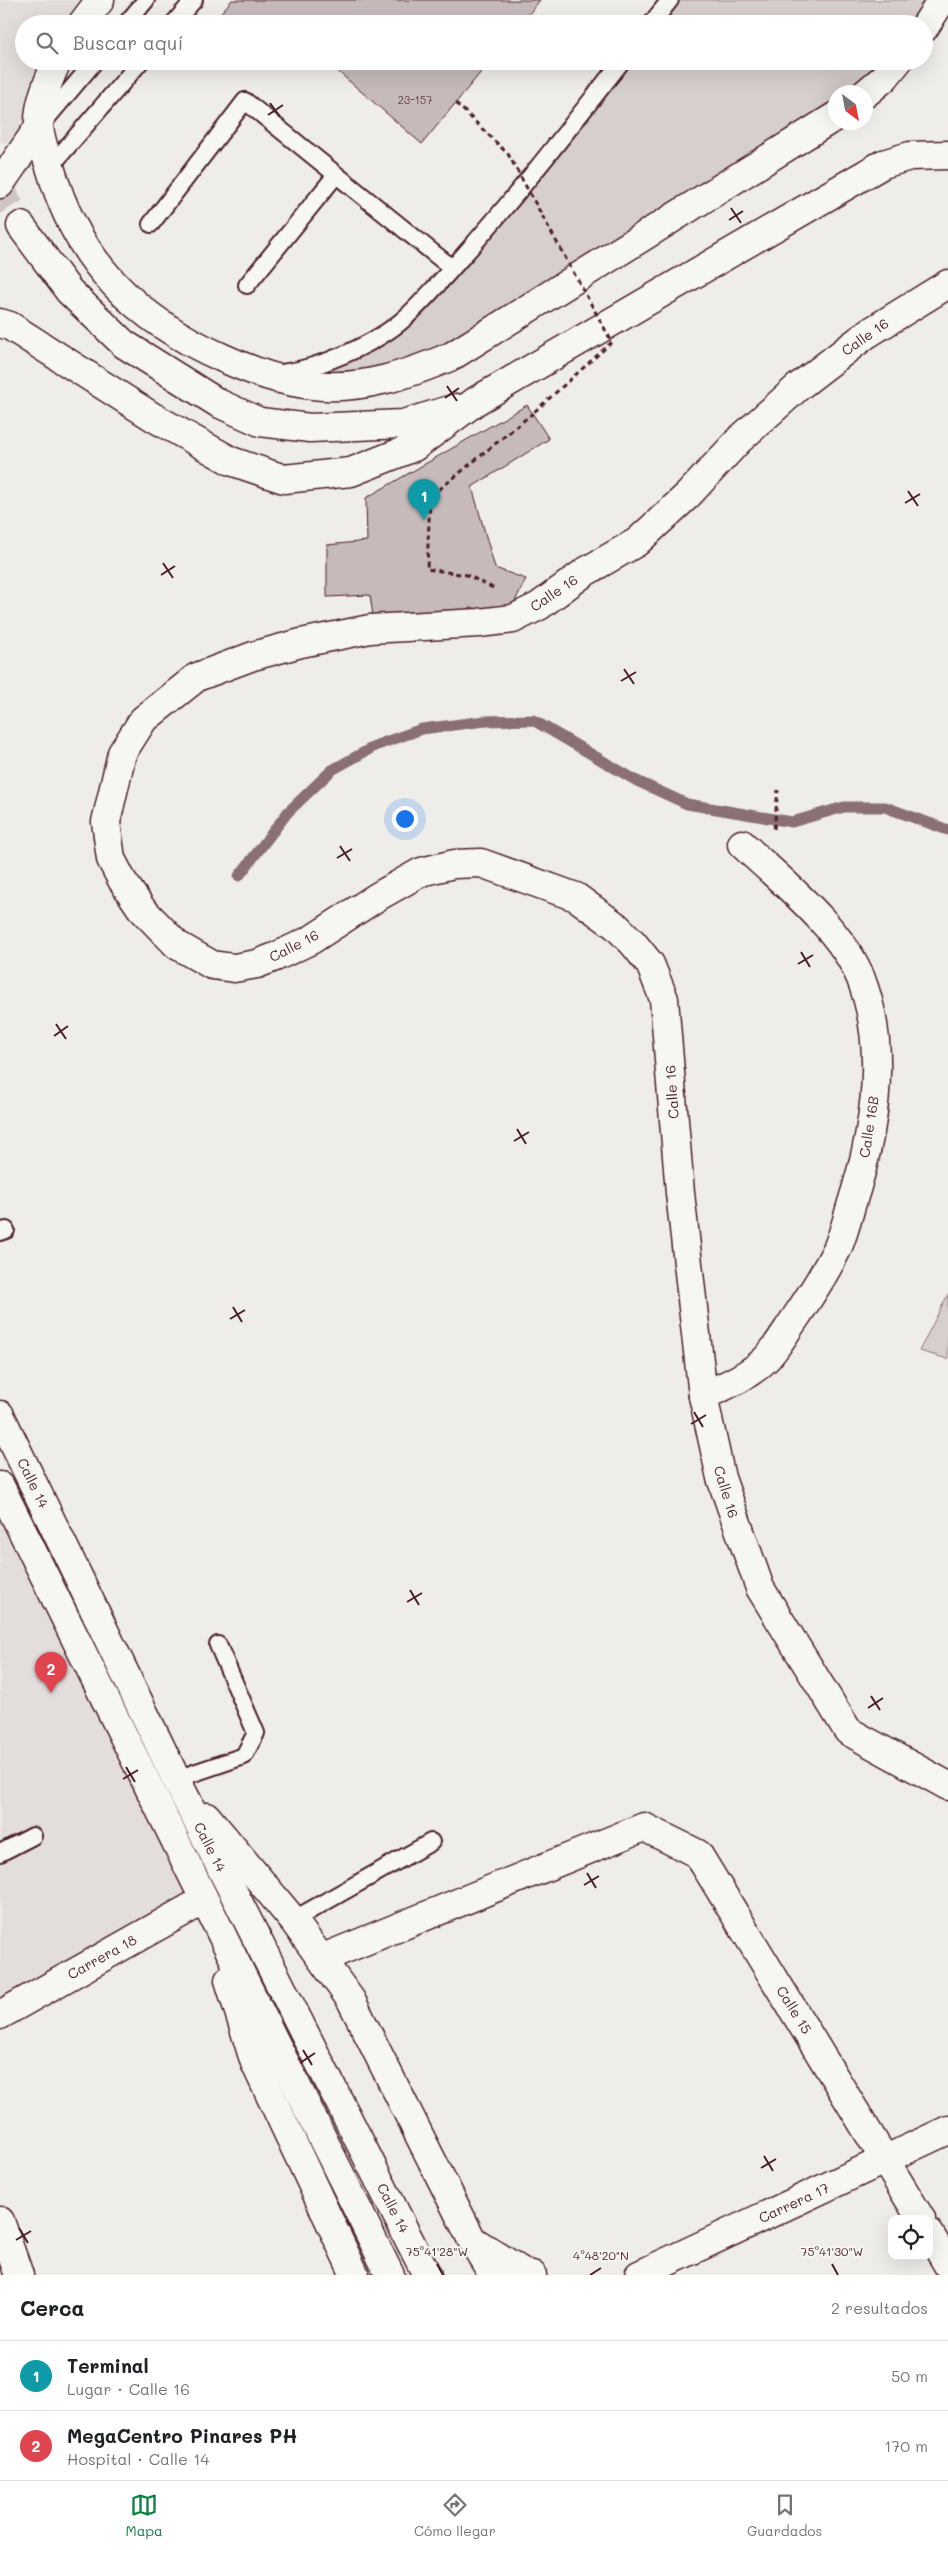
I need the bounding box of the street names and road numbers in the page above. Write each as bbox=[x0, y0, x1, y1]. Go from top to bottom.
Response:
street label: Calle 16 bbox=[837, 313, 892, 360]
street label: Calle 16 bbox=[526, 570, 581, 615]
street label: Calle 16 bbox=[266, 925, 322, 966]
street label: Calle 16 bbox=[660, 1065, 683, 1119]
street label: Calle 16B bbox=[854, 1095, 883, 1159]
street label: Calle 14 bbox=[13, 1455, 54, 1512]
street label: Calle 16 bbox=[710, 1463, 743, 1520]
street label: Calle 14 bbox=[190, 1819, 231, 1876]
street label: Carrera 18 bbox=[64, 1930, 140, 1983]
street label: Calle 15 bbox=[772, 1982, 817, 2037]
street label: Carrera 17 bbox=[755, 2178, 832, 2227]
street label: Calle 14 bbox=[373, 2180, 414, 2237]

